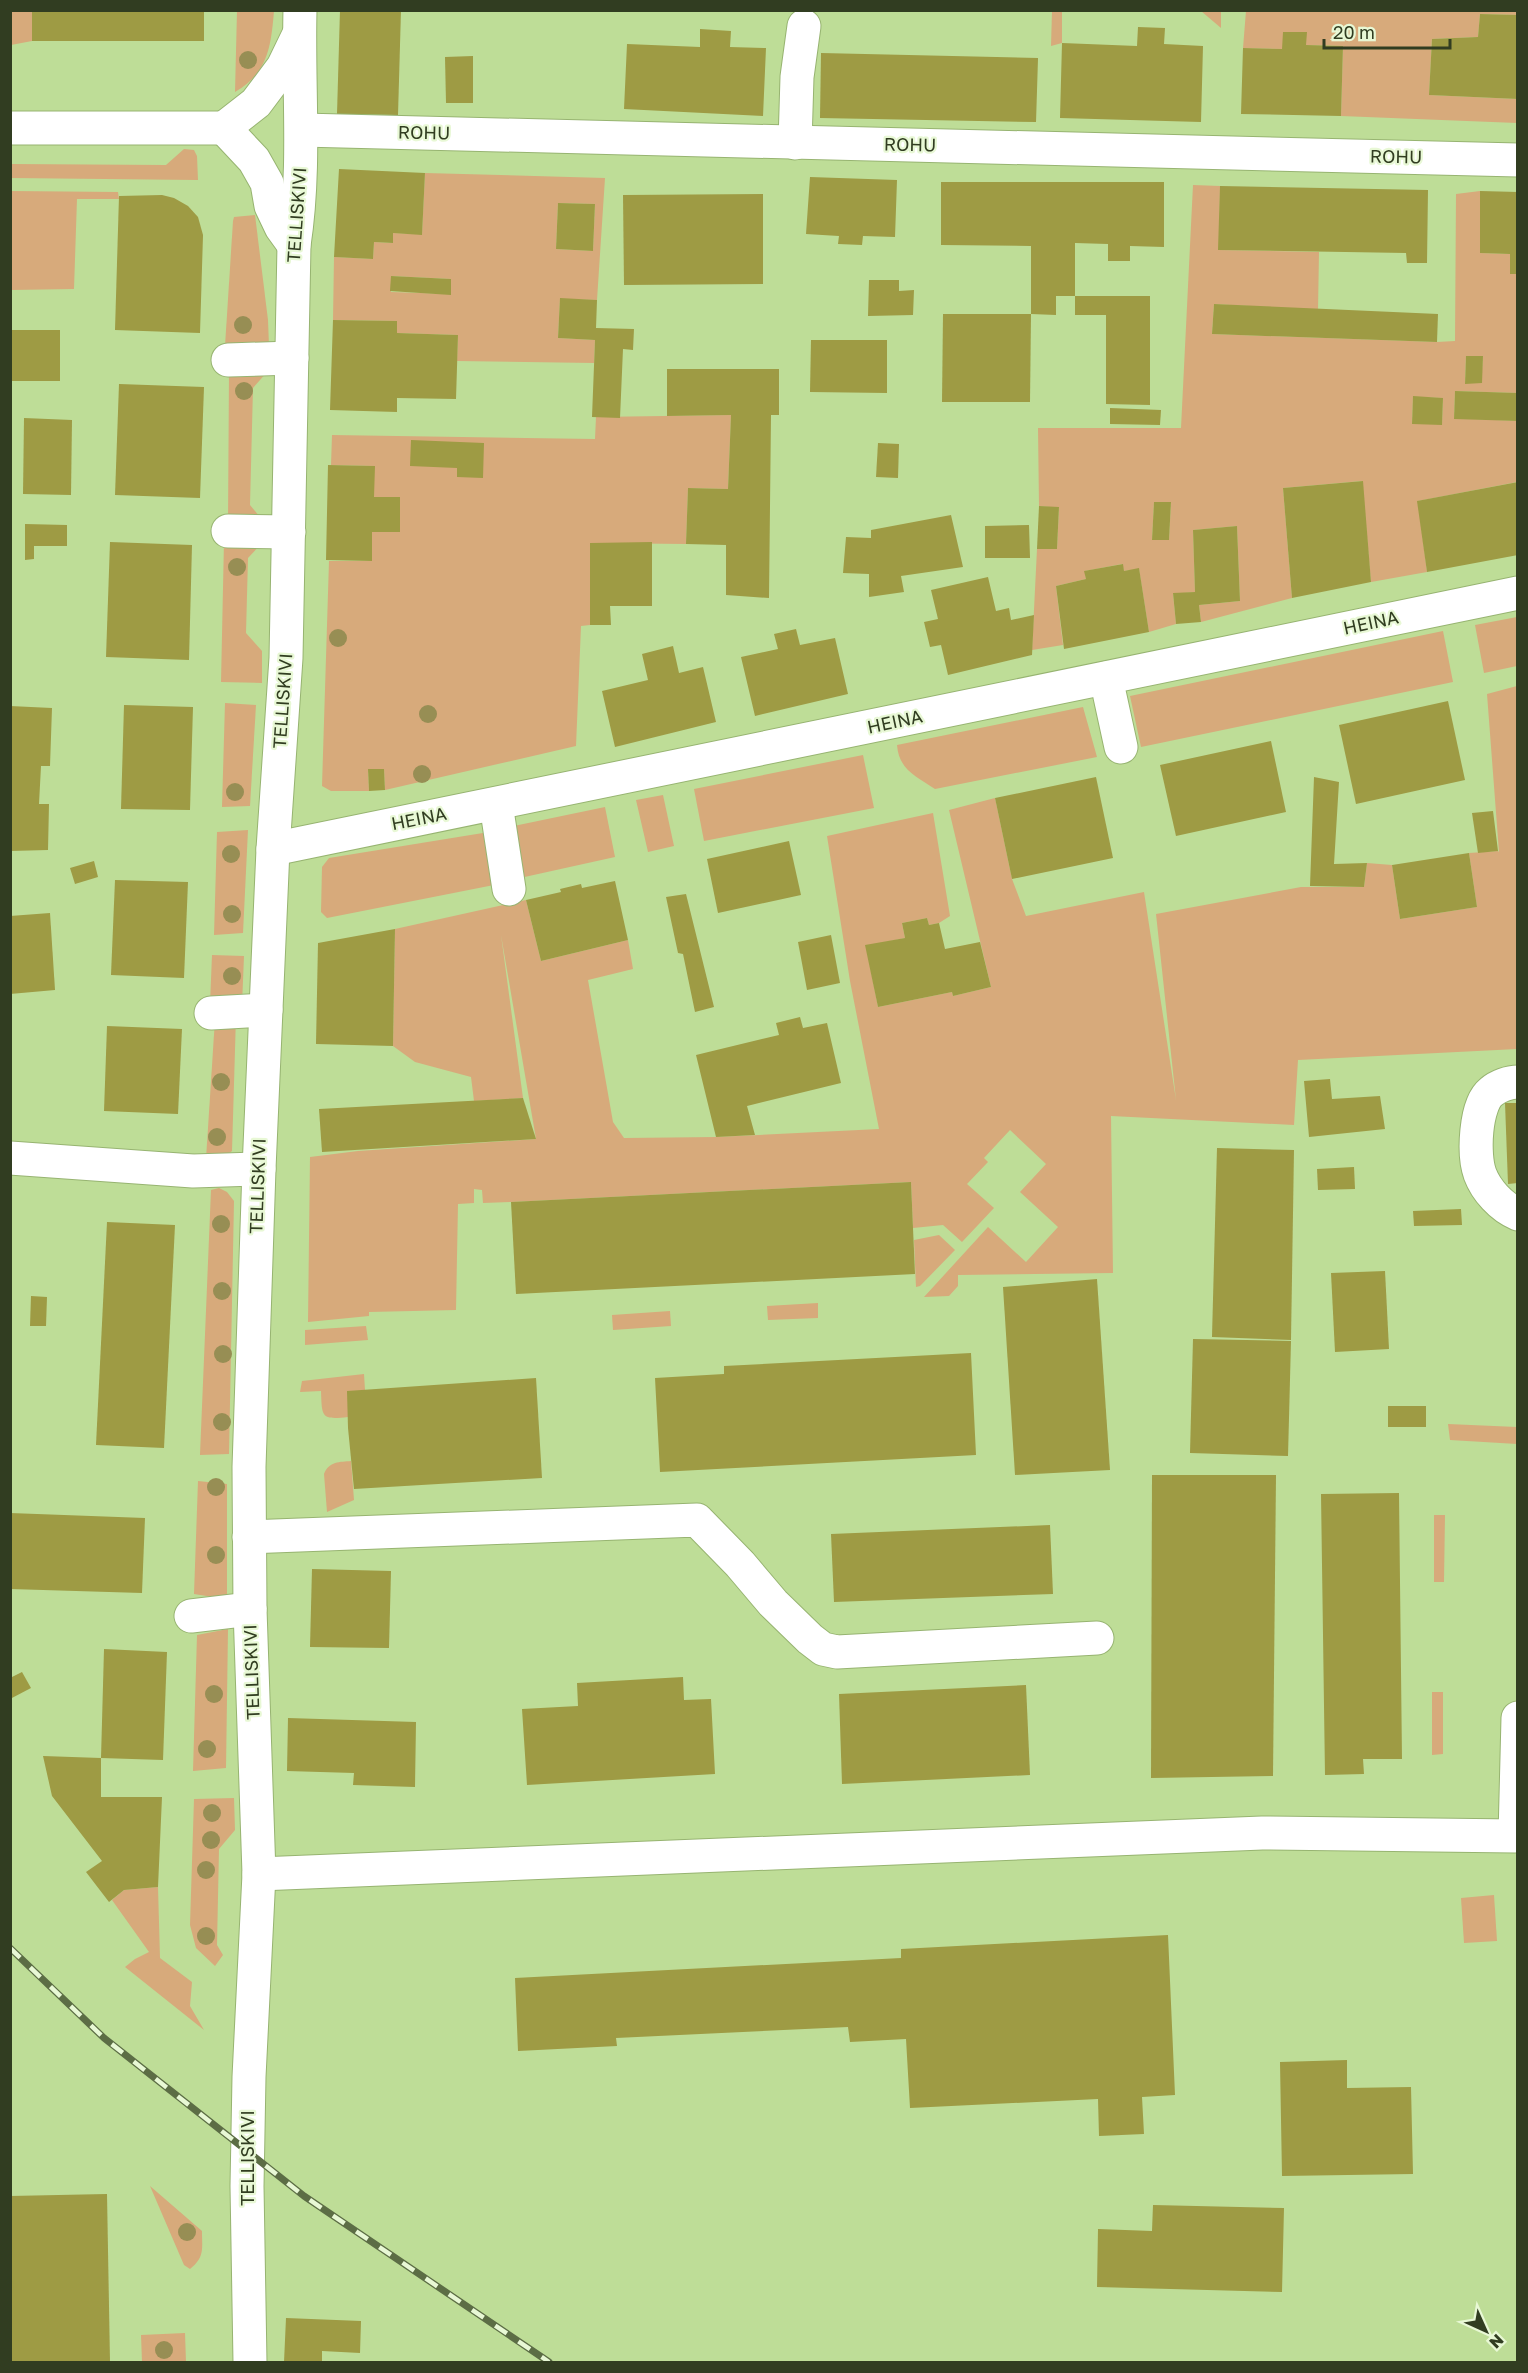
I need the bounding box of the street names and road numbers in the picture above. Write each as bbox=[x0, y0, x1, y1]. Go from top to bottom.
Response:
street label: ROHU bbox=[398, 121, 450, 143]
street label: ROHU bbox=[884, 133, 936, 155]
street label: ROHU bbox=[1370, 145, 1422, 167]
street label: TELLISKIVI bbox=[282, 166, 310, 263]
street label: HEINA bbox=[1341, 605, 1400, 639]
street label: TELLISKIVI bbox=[268, 652, 296, 749]
street label: HEINA bbox=[865, 704, 924, 738]
street label: HEINA bbox=[389, 802, 448, 834]
street label: TELLISKIVI bbox=[244, 1138, 270, 1234]
street label: TELLISKIVI bbox=[238, 1624, 264, 1720]
street label: TELLISKIVI bbox=[236, 2110, 258, 2206]

